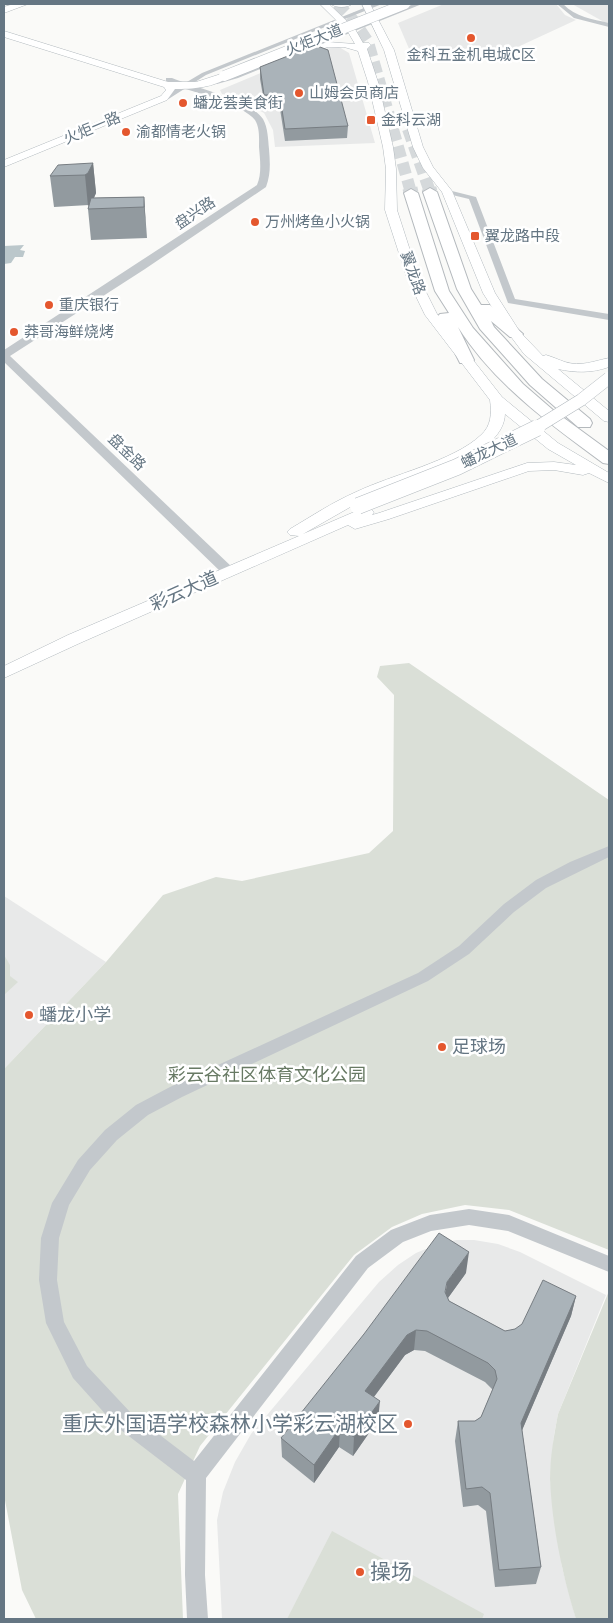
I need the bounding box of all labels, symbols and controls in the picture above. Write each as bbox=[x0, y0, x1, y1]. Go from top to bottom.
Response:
street label: 火炬大道 bbox=[283, 20, 345, 60]
marker: 金科五金机电城C区 bbox=[465, 32, 477, 44]
place label: 金科五金机电城C区 bbox=[406, 46, 536, 64]
place label: 山姆会员商店 bbox=[309, 84, 399, 102]
marker: 山姆会员商店 bbox=[293, 87, 305, 99]
place label: 蟠龙荟美食街 bbox=[193, 94, 283, 112]
marker: 蟠龙荟美食街 bbox=[177, 97, 189, 109]
street label: 火炬一路 bbox=[61, 108, 123, 148]
place label: 金科云湖 bbox=[381, 111, 441, 129]
marker: 金科云湖 bbox=[365, 114, 377, 126]
place label: 渝都情老火锅 bbox=[136, 123, 226, 141]
marker: 渝都情老火锅 bbox=[120, 126, 132, 138]
street label: 盘兴路 bbox=[171, 193, 219, 233]
place label: 万州烤鱼小火锅 bbox=[265, 213, 370, 231]
marker: 万州烤鱼小火锅 bbox=[249, 216, 261, 228]
place label: 翼龙路中段 bbox=[485, 227, 560, 245]
marker: 翼龙路中段 bbox=[469, 230, 481, 242]
street label: 翼龙路 bbox=[397, 249, 429, 297]
place label: 重庆银行 bbox=[59, 296, 119, 314]
marker: 重庆银行 bbox=[43, 299, 55, 311]
place label: 莽哥海鲜烧烤 bbox=[24, 323, 114, 341]
marker: 莽哥海鲜烧烤 bbox=[8, 326, 20, 338]
street label: 盘金路 bbox=[105, 430, 149, 474]
street label: 蟠龙大道 bbox=[458, 430, 520, 472]
street label: 彩云大道 bbox=[147, 566, 221, 616]
place label: 蟠龙小学 bbox=[39, 1004, 111, 1026]
marker: 蟠龙小学 bbox=[23, 1009, 35, 1021]
place label: 足球场 bbox=[452, 1036, 506, 1058]
marker: 足球场 bbox=[436, 1041, 448, 1053]
park label: 彩云谷社区体育文化公园 bbox=[168, 1064, 366, 1086]
place label: 重庆外国语学校森林小学彩云湖校区 bbox=[62, 1411, 398, 1437]
marker: 重庆外国语学校森林小学彩云湖校区 bbox=[402, 1418, 414, 1430]
place label: 操场 bbox=[370, 1559, 412, 1585]
marker: 操场 bbox=[354, 1566, 366, 1578]

